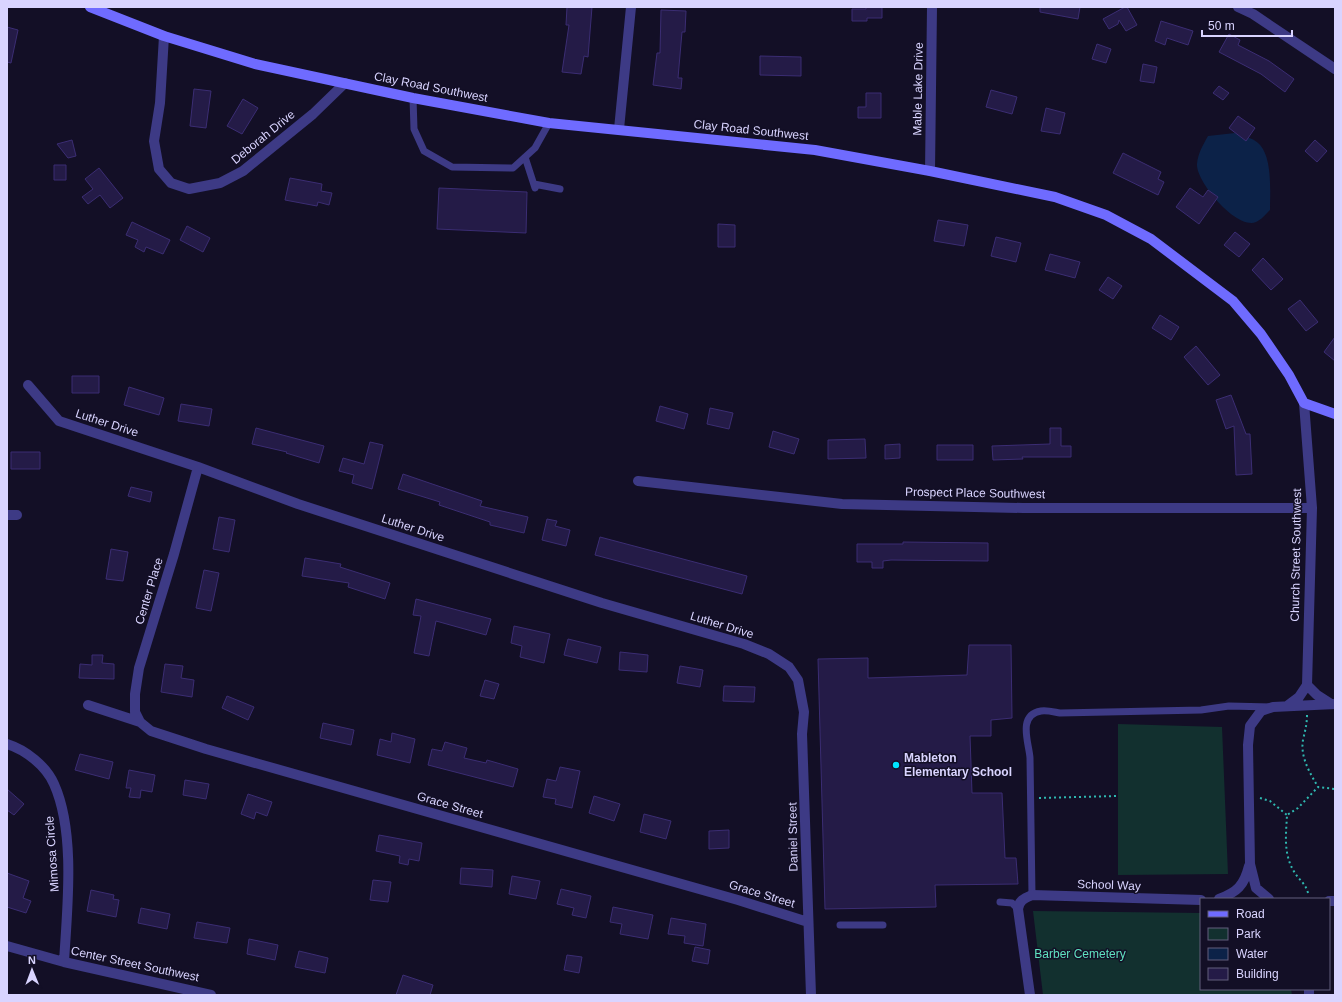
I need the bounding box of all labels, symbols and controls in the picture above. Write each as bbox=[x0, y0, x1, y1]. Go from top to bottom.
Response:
scale bar bbox=[1202, 12, 1292, 38]
text: 50 m bbox=[1208, 19, 1235, 33]
street label: Mable Lake Drive bbox=[910, 42, 926, 136]
street label: Clay Road Southwest bbox=[373, 69, 490, 105]
street label: Deborah Drive bbox=[229, 107, 298, 167]
street label: Clay Road Southwest bbox=[693, 117, 810, 143]
street label: Luther Drive bbox=[74, 406, 141, 440]
street label: Prospect Place Southwest bbox=[905, 485, 1046, 501]
street label: Church Street Southwest bbox=[1288, 488, 1304, 622]
street label: Luther Drive bbox=[380, 511, 447, 545]
street label: Center Place bbox=[132, 555, 166, 626]
street label: Luther Drive bbox=[689, 609, 756, 641]
place label: Mableton Elementary School bbox=[904, 751, 1012, 779]
marker: Mableton Elementary School bbox=[891, 760, 901, 770]
street label: Grace Street bbox=[415, 789, 485, 821]
street label: Daniel Street bbox=[785, 802, 801, 872]
street label: Mimosa Circle bbox=[42, 815, 62, 892]
street label: Grace Street bbox=[727, 877, 797, 911]
street label: School Way bbox=[1077, 877, 1141, 893]
legend bbox=[1200, 898, 1330, 990]
text: Road bbox=[1236, 907, 1265, 921]
text: Park bbox=[1236, 927, 1262, 941]
street label: Center Street Southwest bbox=[70, 944, 201, 985]
park label: Barber Cemetery bbox=[1034, 947, 1126, 961]
text: Water bbox=[1236, 947, 1268, 961]
north arrow bbox=[12, 950, 52, 990]
text: N bbox=[28, 954, 36, 966]
text: Building bbox=[1236, 967, 1279, 981]

